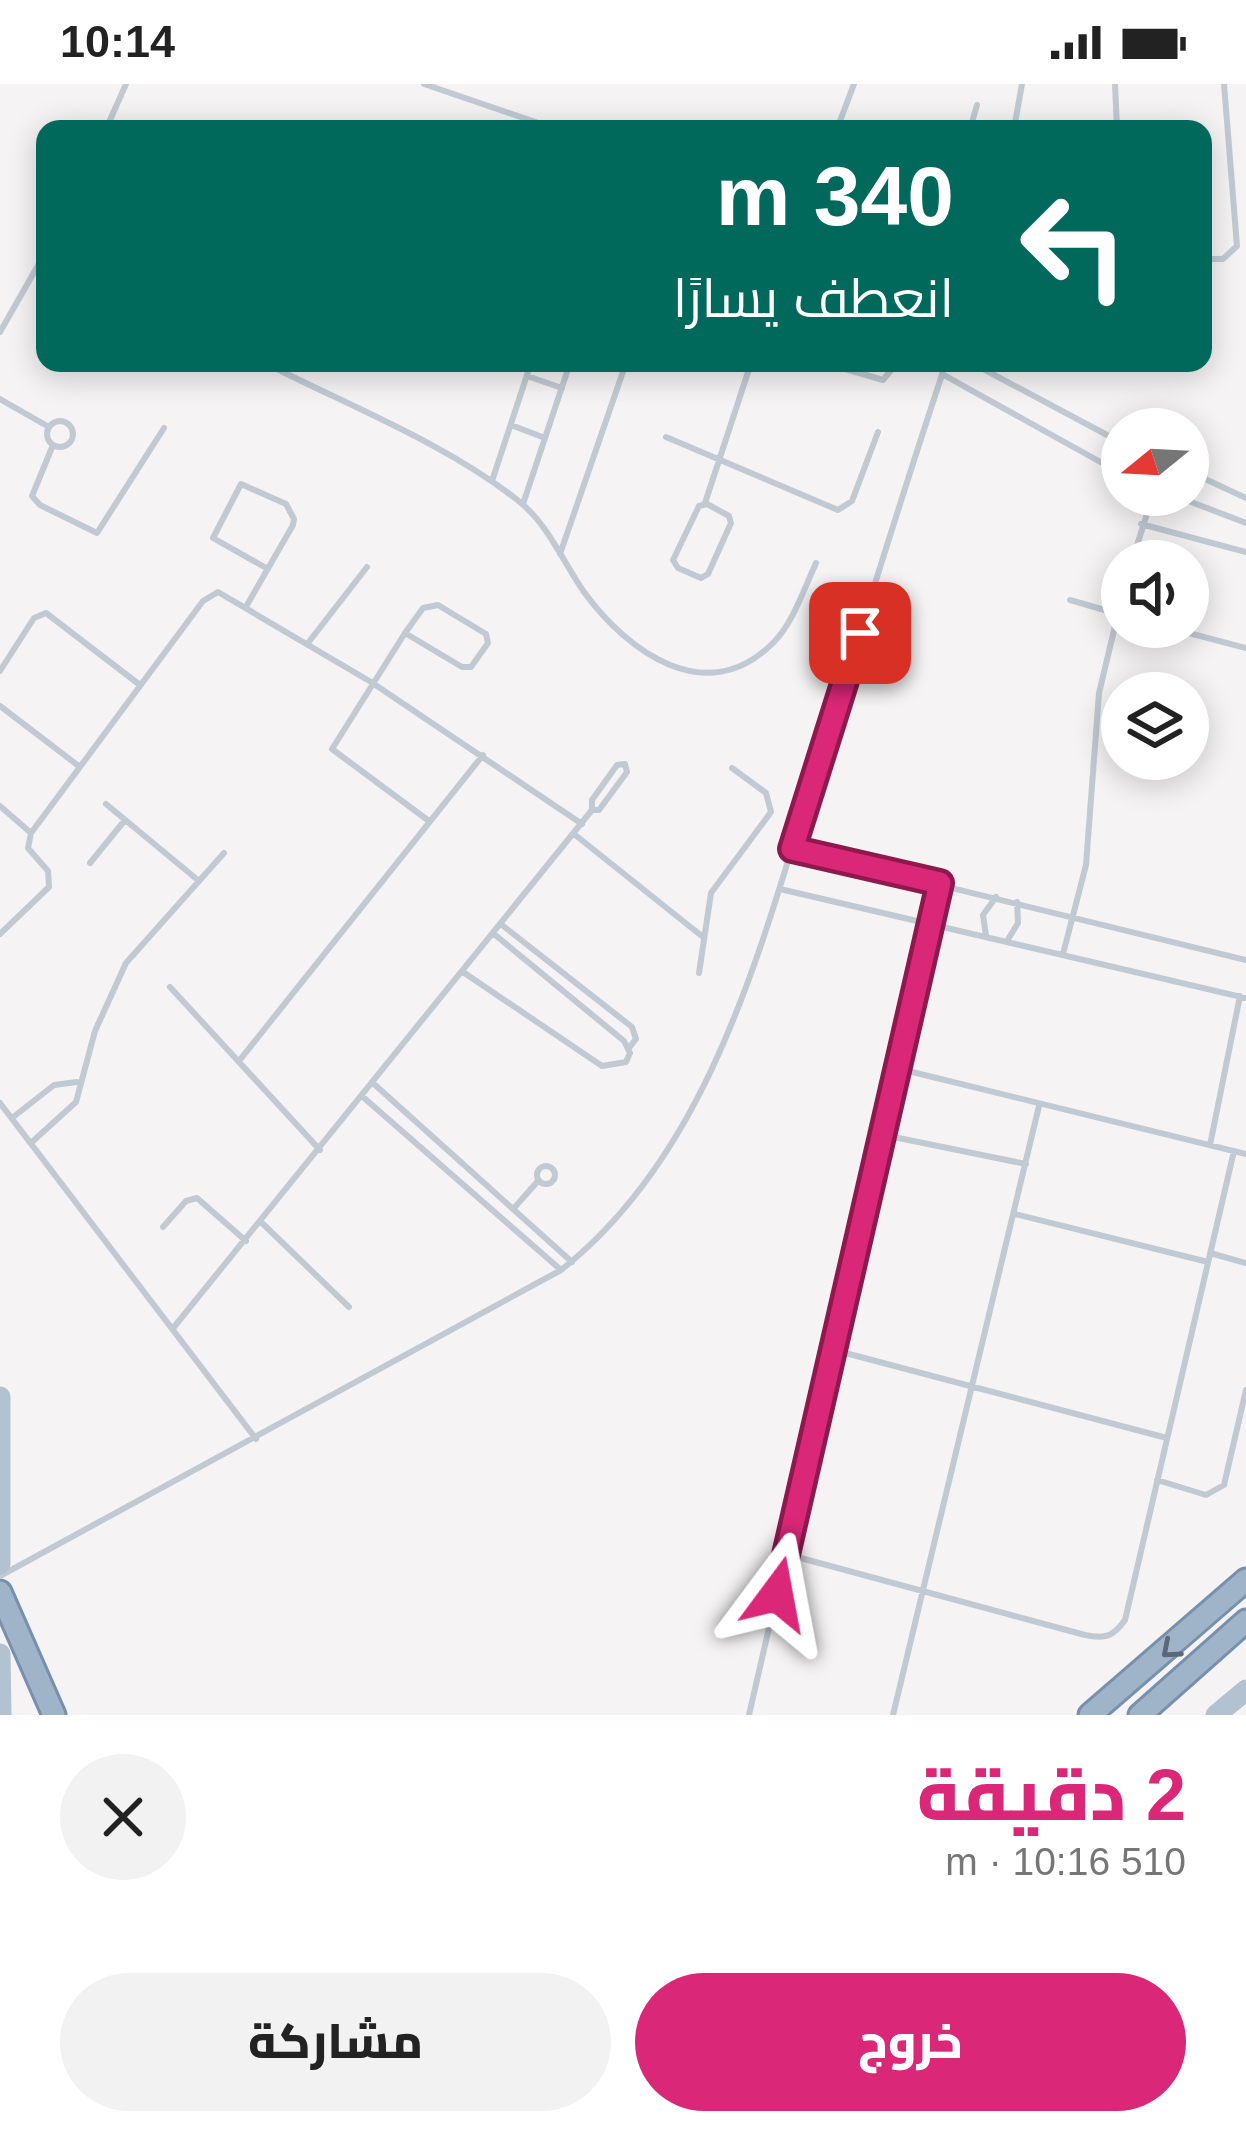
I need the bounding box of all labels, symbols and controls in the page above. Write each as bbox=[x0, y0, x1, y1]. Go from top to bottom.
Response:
text: 10:14 bbox=[60, 16, 175, 67]
text: 340 m bbox=[716, 149, 954, 243]
icon: left bbox=[996, 168, 1152, 324]
text: انعطف يسارًا bbox=[673, 268, 954, 328]
north arrow bbox=[1101, 408, 1209, 516]
map controls bbox=[1101, 408, 1209, 780]
button: sound bbox=[1101, 540, 1209, 648]
pin bbox=[809, 582, 911, 684]
icon: arrive bbox=[827, 600, 893, 666]
button: layers bbox=[1101, 672, 1209, 780]
position arrow bbox=[714, 1531, 840, 1657]
one-way arrow bbox=[1162, 1636, 1184, 1657]
button: close bbox=[60, 1754, 186, 1880]
text: 2 دقيقة bbox=[917, 1755, 1186, 1835]
text: 510 m · 10:16 bbox=[945, 1840, 1186, 1883]
button: مشاركة bbox=[60, 1973, 611, 2111]
button: خروج bbox=[635, 1973, 1186, 2111]

